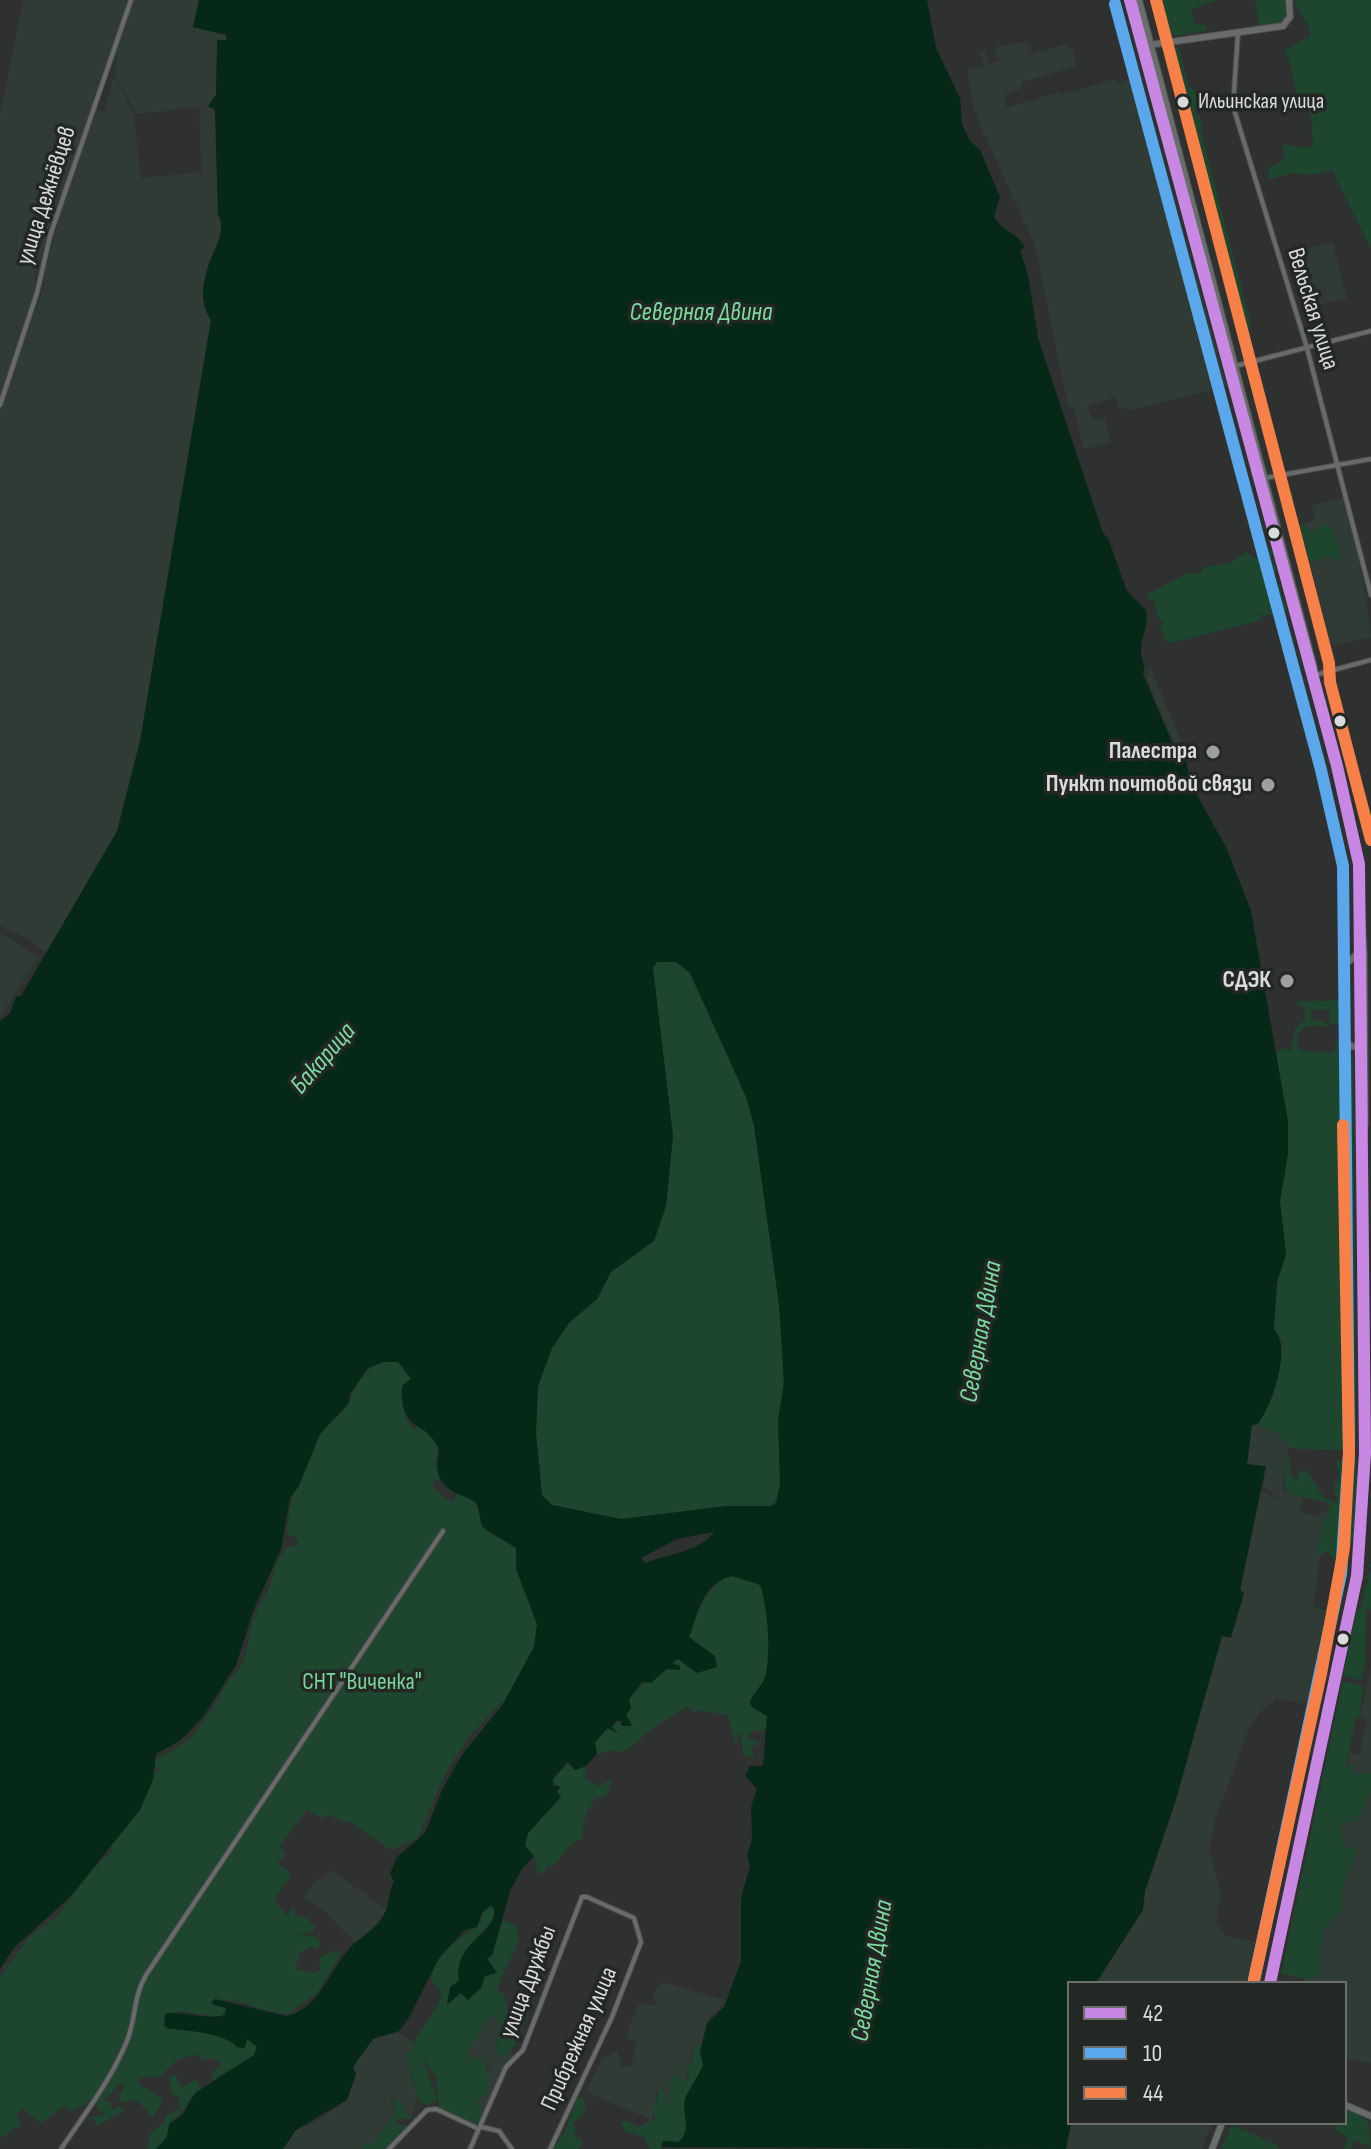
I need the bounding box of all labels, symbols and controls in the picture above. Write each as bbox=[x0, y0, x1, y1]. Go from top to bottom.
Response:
place label: Ильинская улица bbox=[1198, 89, 1324, 115]
marker: Ильинская улица bbox=[1175, 94, 1191, 110]
street label: улица Дежнёвцев bbox=[11, 123, 83, 269]
street label: Вельская улица bbox=[1280, 245, 1344, 373]
water label: Северная Двина bbox=[629, 297, 773, 329]
unlabelled marker bbox=[1266, 525, 1282, 541]
unlabelled marker bbox=[1332, 713, 1348, 729]
place label: Палестра bbox=[1109, 738, 1197, 766]
marker: Палестра bbox=[1204, 743, 1222, 761]
place label: Пункт почтовой связи bbox=[1046, 771, 1252, 799]
marker: Пункт почтовой связи bbox=[1259, 776, 1277, 794]
place label: СДЭК bbox=[1223, 967, 1271, 995]
marker: СДЭК bbox=[1278, 972, 1296, 990]
water label: Бакарица bbox=[285, 1017, 363, 1101]
water label: Северная Двина bbox=[954, 1259, 1010, 1405]
unlabelled marker bbox=[1335, 1631, 1351, 1647]
park label: СНТ "Виченка" bbox=[302, 1669, 422, 1697]
water label: Северная Двина bbox=[845, 1898, 901, 2044]
street label: улица Дружбы bbox=[494, 1922, 564, 2042]
street label: Прибрежная улица bbox=[536, 1963, 624, 2115]
legend bbox=[1067, 1981, 1347, 2125]
text: 42 bbox=[1143, 1999, 1163, 2028]
text: 10 bbox=[1143, 2039, 1162, 2068]
text: 44 bbox=[1143, 2079, 1163, 2108]

